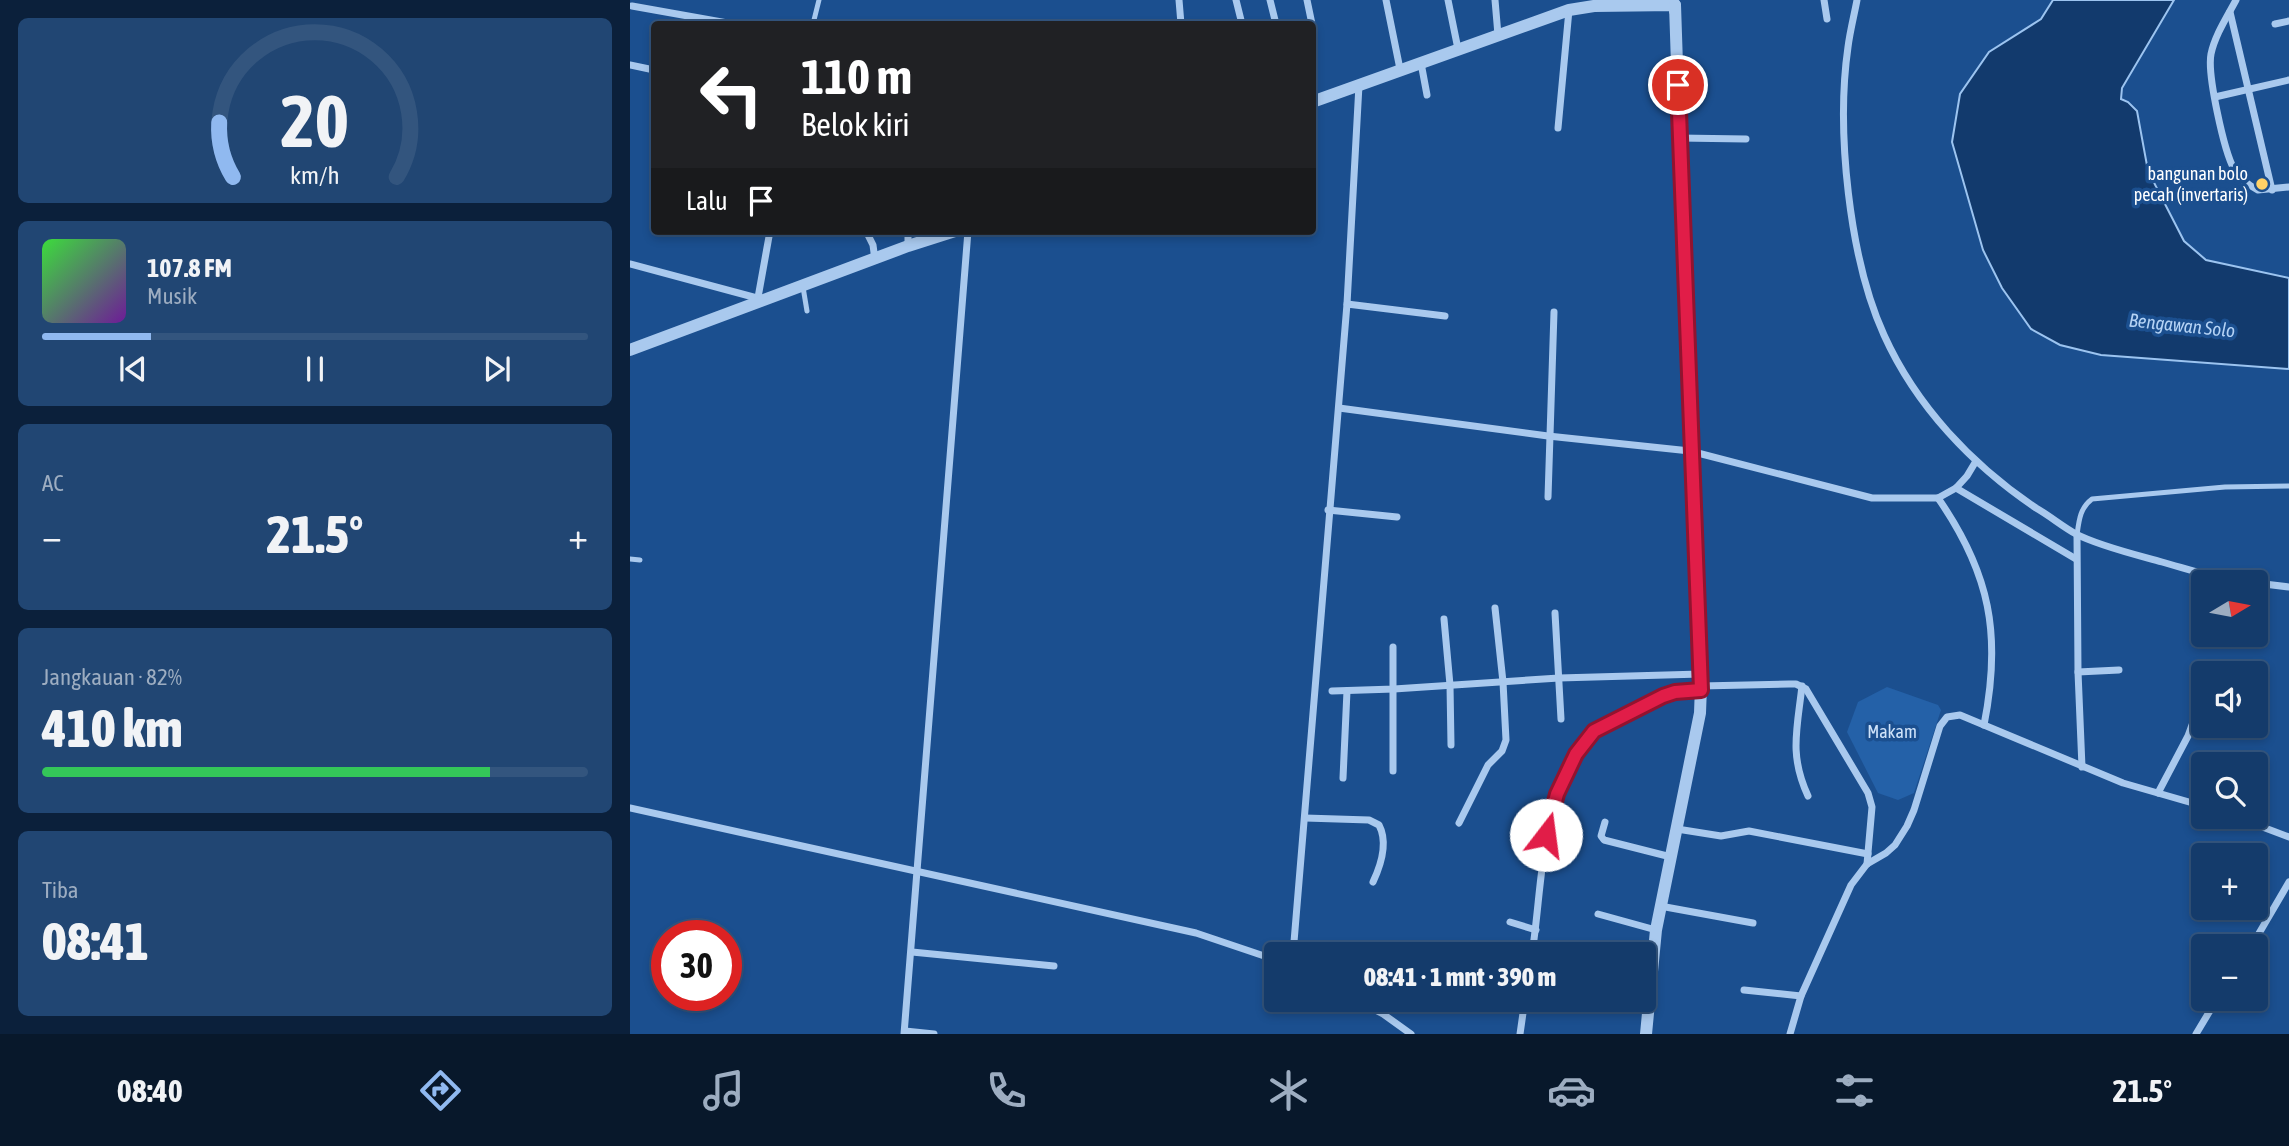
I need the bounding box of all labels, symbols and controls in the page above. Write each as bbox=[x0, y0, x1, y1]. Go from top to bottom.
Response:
text: 110 m bbox=[801, 48, 912, 104]
icon: left bbox=[686, 49, 777, 140]
pin bbox=[1648, 55, 1708, 115]
icon: arrive bbox=[1659, 66, 1697, 104]
text: 20 bbox=[281, 79, 349, 162]
text: Belok kiri bbox=[801, 106, 910, 143]
text: km/h bbox=[290, 160, 340, 188]
place label: bangunan bolo pecah (invertaris) bbox=[2134, 163, 2248, 205]
marker: bangunan bolo pecah (invertaris) bbox=[2254, 176, 2270, 192]
icon: arrive bbox=[742, 182, 780, 220]
text: Lalu bbox=[686, 186, 728, 216]
text: 107.8 FM bbox=[147, 253, 232, 283]
text: Musik bbox=[147, 283, 197, 309]
water label: Bengawan Solo bbox=[2128, 308, 2236, 342]
icon: previous bbox=[114, 350, 152, 388]
icon: pause bbox=[296, 350, 334, 388]
icon: next bbox=[478, 350, 516, 388]
text: AC bbox=[42, 470, 64, 496]
text: 21.5° bbox=[267, 504, 363, 564]
text: − bbox=[42, 514, 62, 557]
text: + bbox=[568, 514, 588, 557]
north arrow bbox=[2191, 570, 2268, 648]
map controls bbox=[2191, 570, 2268, 1011]
button: sound bbox=[2191, 661, 2268, 738]
text: Jangkauan · 82% bbox=[42, 664, 182, 690]
text: 410 km bbox=[42, 698, 183, 758]
park label: Makam bbox=[1867, 721, 1917, 742]
button: search bbox=[2191, 752, 2268, 829]
position arrow bbox=[1509, 798, 1583, 872]
button: + bbox=[2191, 843, 2268, 920]
text: Tiba bbox=[42, 877, 79, 903]
text: 08:41 bbox=[42, 911, 149, 971]
speed limit sign: 30 bbox=[651, 920, 742, 1011]
button: − bbox=[2191, 934, 2268, 1011]
text: 08:41 · 1 mnt · 390 m bbox=[1364, 962, 1556, 992]
icon: directions bbox=[416, 1066, 465, 1115]
icon: music bbox=[699, 1066, 748, 1115]
icon: phone bbox=[982, 1066, 1031, 1115]
icon: climate bbox=[1264, 1066, 1313, 1115]
icon: car bbox=[1547, 1066, 1596, 1115]
icon: filters bbox=[1830, 1066, 1879, 1115]
text: 08:40 bbox=[117, 1072, 183, 1109]
text: 21.5° bbox=[2112, 1072, 2172, 1109]

